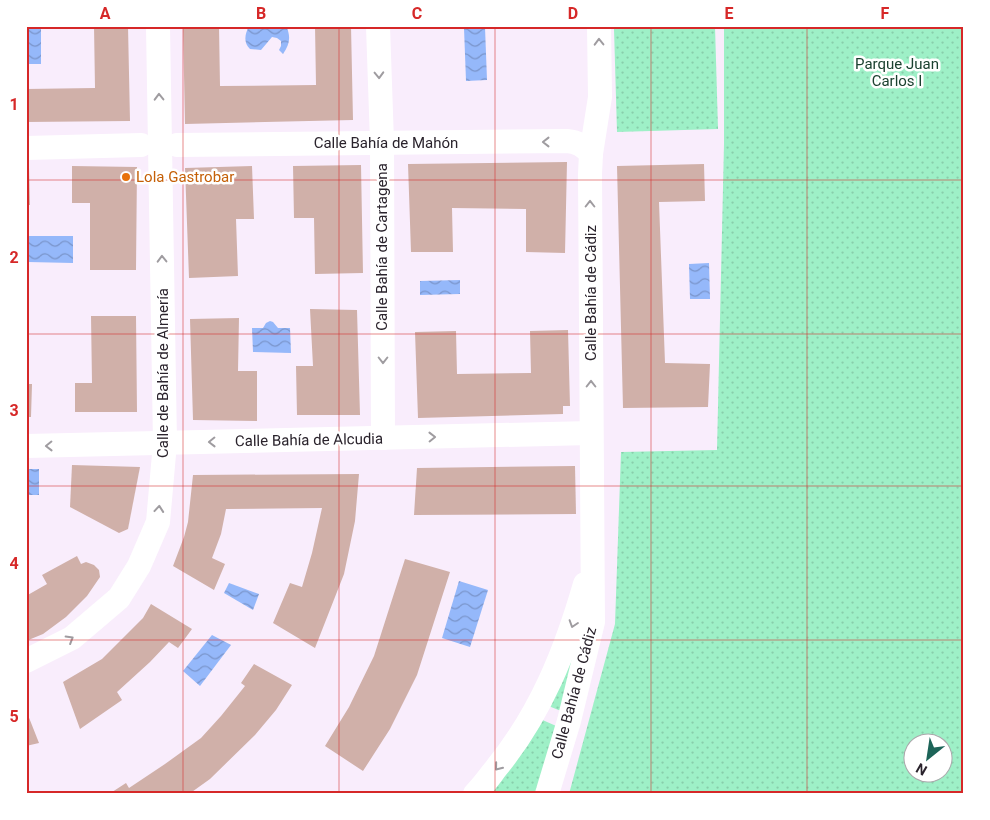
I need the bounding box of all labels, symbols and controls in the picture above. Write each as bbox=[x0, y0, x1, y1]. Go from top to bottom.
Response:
text: A bbox=[100, 4, 111, 23]
text: B bbox=[256, 4, 266, 23]
text: C bbox=[412, 4, 422, 23]
text: D bbox=[568, 4, 578, 23]
text: E bbox=[725, 4, 734, 23]
text: F bbox=[881, 4, 890, 23]
one-way arrow bbox=[594, 38, 604, 46]
park label: Parque Juan Carlos I bbox=[855, 55, 939, 90]
one-way arrow bbox=[374, 71, 385, 79]
one-way arrow bbox=[154, 93, 164, 100]
text: 1 bbox=[9, 95, 19, 114]
street label: Calle Bahía de Mahón bbox=[314, 134, 458, 152]
one-way arrow bbox=[542, 137, 550, 147]
street label: Calle Bahía de Cartagena bbox=[373, 163, 391, 331]
place label: Lola Gastrobar bbox=[136, 168, 234, 186]
marker: Lola Gastrobar bbox=[120, 171, 132, 183]
one-way arrow bbox=[585, 200, 595, 208]
street label: Calle Bahía de Cádiz bbox=[582, 225, 600, 361]
text: 2 bbox=[9, 248, 19, 267]
one-way arrow bbox=[157, 255, 167, 263]
street label: Calle de Bahía de Almería bbox=[154, 288, 172, 458]
one-way arrow bbox=[378, 356, 388, 364]
one-way arrow bbox=[586, 380, 596, 388]
text: 3 bbox=[9, 401, 19, 420]
street label: Calle Bahía de Alcudia bbox=[235, 430, 383, 450]
one-way arrow bbox=[428, 431, 436, 442]
one-way arrow bbox=[208, 437, 216, 447]
one-way arrow bbox=[45, 440, 53, 451]
one-way arrow bbox=[153, 505, 164, 513]
text: 4 bbox=[9, 554, 19, 573]
one-way arrow bbox=[569, 620, 579, 628]
street label: Calle Bahía de Cádiz bbox=[548, 625, 600, 761]
one-way arrow bbox=[64, 635, 73, 645]
text: 5 bbox=[9, 707, 19, 726]
north arrow bbox=[902, 732, 952, 782]
text: N bbox=[913, 760, 930, 779]
one-way arrow bbox=[495, 761, 503, 770]

